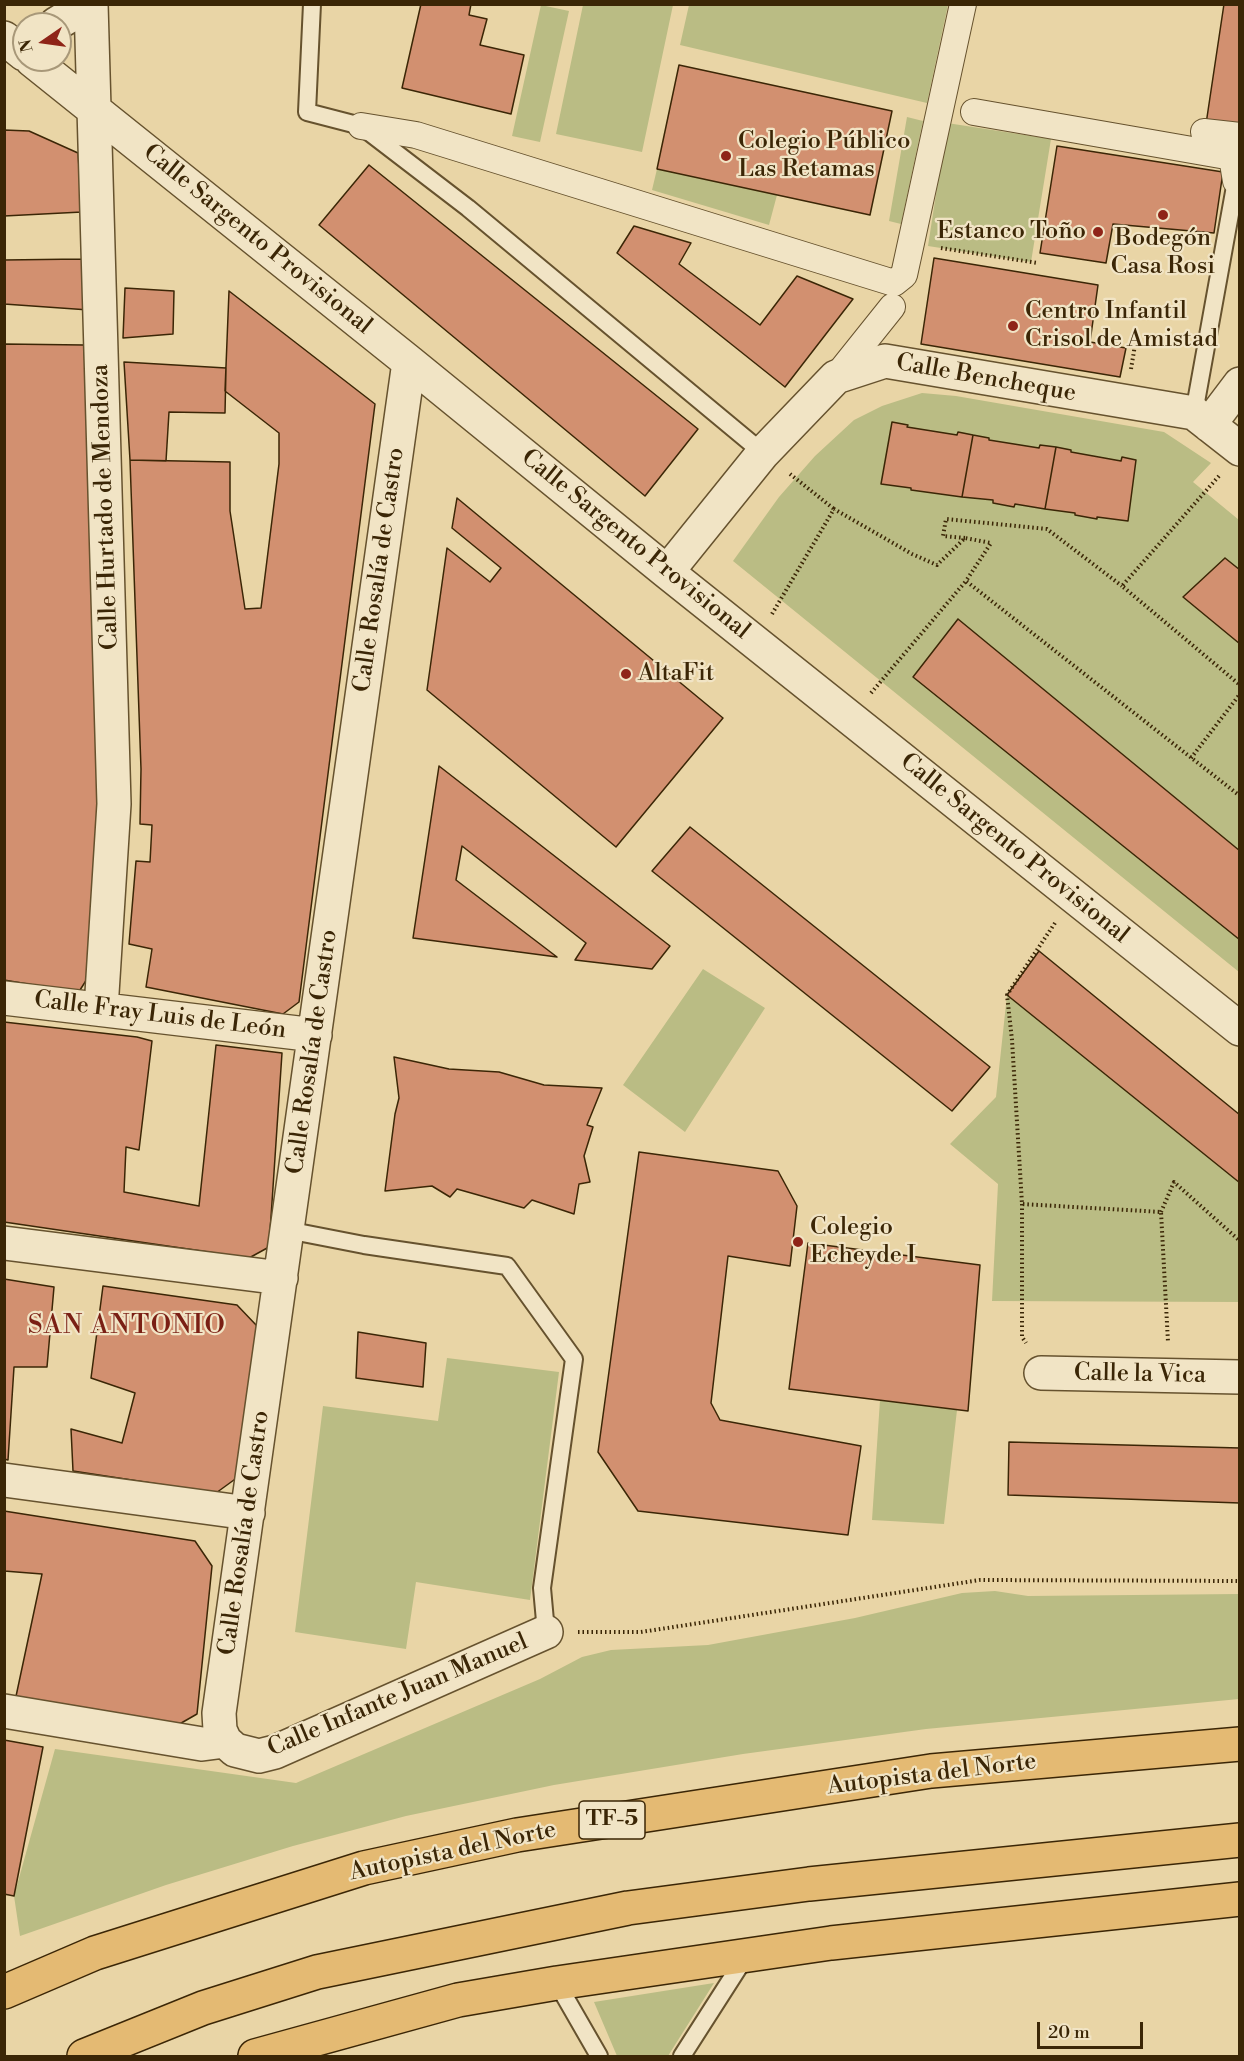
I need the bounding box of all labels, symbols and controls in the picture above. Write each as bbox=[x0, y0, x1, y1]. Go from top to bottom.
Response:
north arrow bbox=[12, 12, 72, 72]
text: N bbox=[15, 37, 38, 54]
place label: Colegio Público Las Retamas bbox=[738, 128, 911, 184]
street label: Calle Sargento Provisional bbox=[137, 139, 377, 341]
marker: Colegio Público Las Retamas bbox=[719, 149, 733, 163]
marker: Bodegón Casa Rosi bbox=[1156, 208, 1170, 222]
place label: Estanco Toño bbox=[937, 218, 1086, 246]
marker: Estanco Toño bbox=[1091, 225, 1105, 239]
place label: Bodegón Casa Rosi bbox=[1111, 225, 1215, 281]
place label: Centro Infantil Crisol de Amistad bbox=[1025, 298, 1218, 354]
marker: Centro Infantil Crisol de Amistad bbox=[1006, 319, 1020, 333]
street label: Calle Bencheque bbox=[894, 349, 1078, 409]
street label: Calle Hurtado de Mendoza bbox=[87, 364, 125, 650]
street label: Calle Sargento Provisional bbox=[515, 444, 755, 646]
street label: Calle Rosalía de Castro bbox=[349, 446, 411, 694]
place label: AltaFit bbox=[638, 660, 714, 688]
marker: AltaFit bbox=[619, 667, 633, 681]
street label: Calle Sargento Provisional bbox=[894, 748, 1134, 950]
street label: Calle Rosalía de Castro bbox=[282, 928, 344, 1176]
street label: Calle Fray Luis de León bbox=[32, 986, 288, 1046]
place label: Colegio Echeyde I bbox=[810, 1214, 916, 1270]
marker: Colegio Echeyde I bbox=[791, 1235, 805, 1249]
district label: SAN ANTONIO bbox=[28, 1311, 226, 1343]
street label: Calle la Vica bbox=[1074, 1359, 1206, 1391]
street label: Calle Rosalía de Castro bbox=[214, 1409, 276, 1657]
street label: Calle Infante Juan Manuel bbox=[264, 1628, 532, 1764]
street label: Autopista del Norte bbox=[826, 1748, 1038, 1802]
road number: TF-5 bbox=[579, 1801, 645, 1839]
street label: Autopista del Norte bbox=[347, 1816, 559, 1888]
scale bar bbox=[1040, 2010, 1146, 2048]
text: 20 m bbox=[1048, 2021, 1090, 2044]

